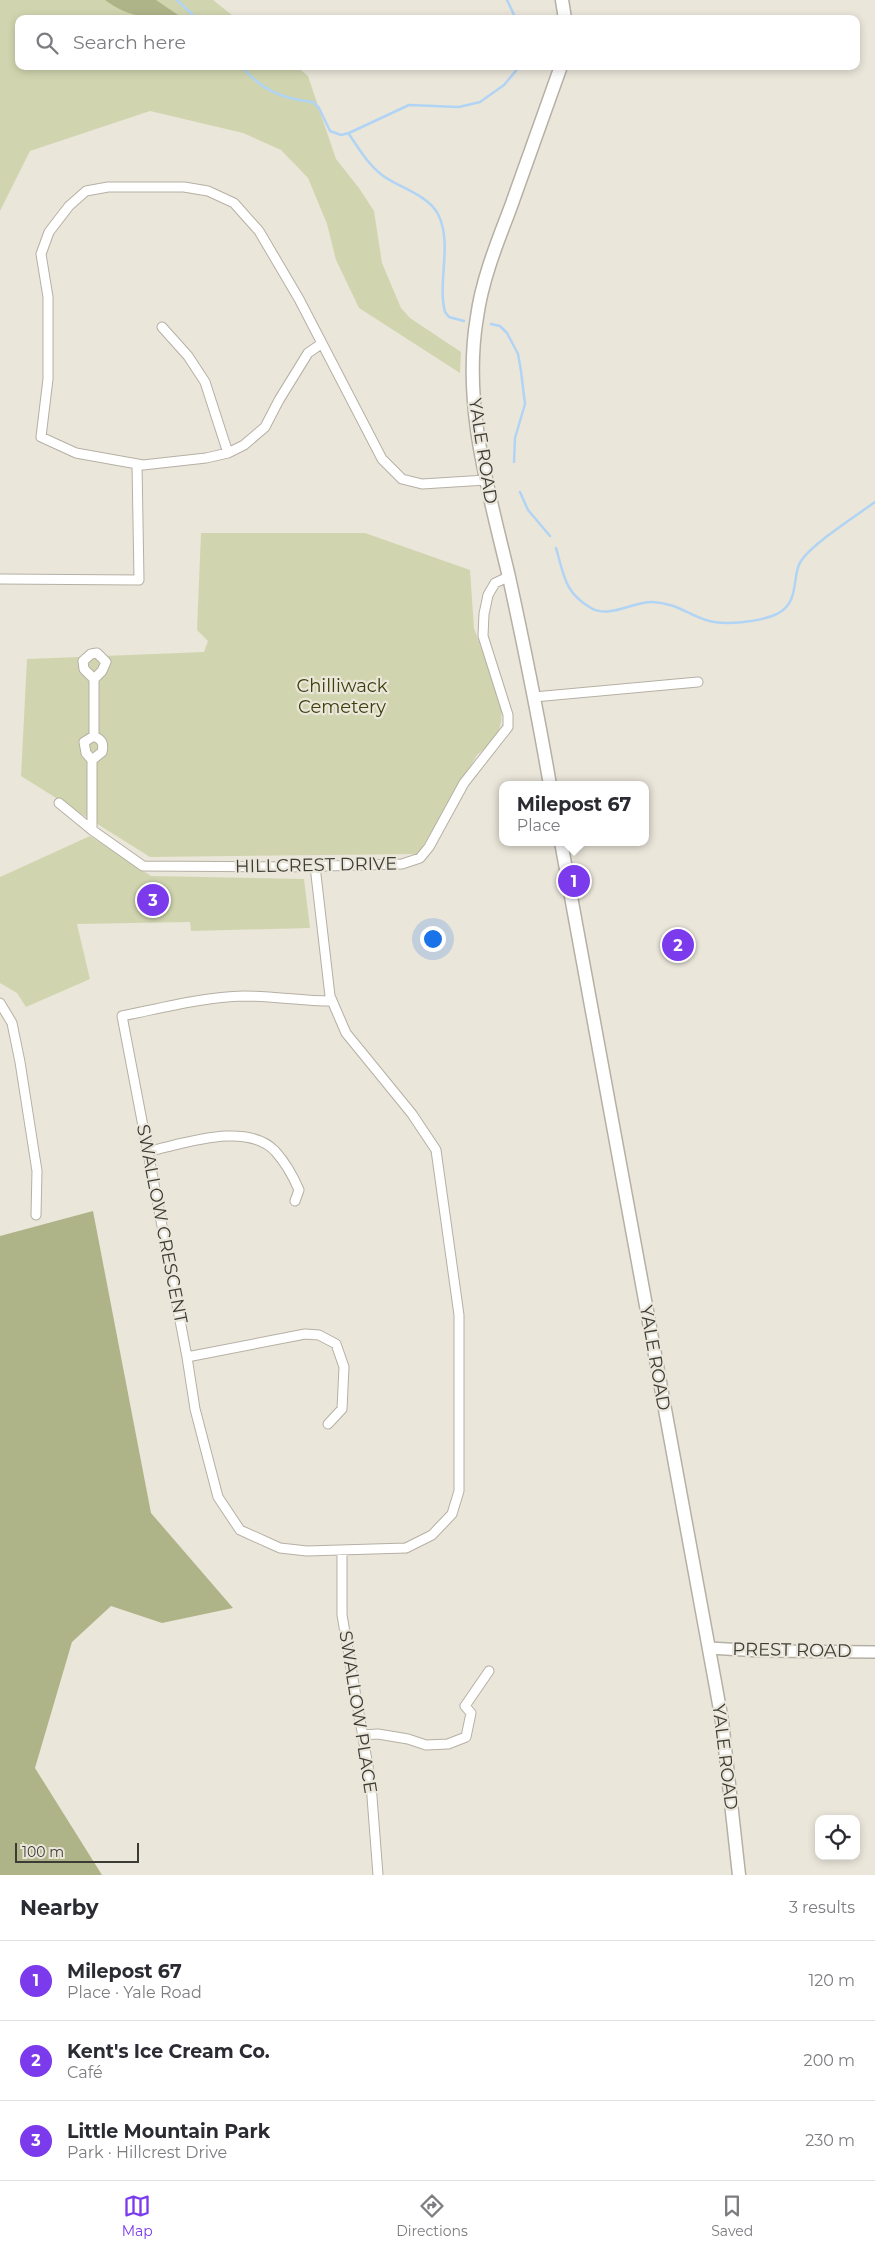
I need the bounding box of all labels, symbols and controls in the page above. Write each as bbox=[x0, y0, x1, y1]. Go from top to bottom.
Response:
search box bbox=[15, 15, 860, 70]
icon: search bbox=[33, 29, 61, 57]
text: Search here bbox=[73, 31, 186, 54]
street label: YALE ROAD bbox=[464, 397, 502, 505]
park label: Chilliwack Cemetery bbox=[296, 675, 388, 718]
popup bbox=[499, 781, 649, 846]
text: Milepost 67 bbox=[517, 793, 631, 816]
text: Place bbox=[517, 816, 560, 835]
street label: HILLCREST DRIVE bbox=[235, 853, 397, 877]
pin: 1 bbox=[558, 862, 590, 900]
pin: 3 bbox=[137, 881, 169, 919]
your location bbox=[420, 926, 446, 952]
pin: 2 bbox=[662, 926, 694, 964]
street label: SWALLOW CRESCENT bbox=[132, 1123, 192, 1326]
street label: YALE ROAD bbox=[635, 1304, 675, 1412]
street label: SWALLOW PLACE bbox=[334, 1629, 382, 1795]
street label: PREST ROAD bbox=[732, 1638, 852, 1662]
street label: YALE ROAD bbox=[708, 1703, 742, 1811]
map controls bbox=[815, 1815, 860, 1860]
button: locate bbox=[815, 1815, 860, 1860]
scale bar bbox=[15, 1840, 139, 1863]
text: 100 m bbox=[22, 1843, 64, 1861]
text: Nearby bbox=[20, 1895, 99, 1920]
text: 3 results bbox=[789, 1898, 855, 1917]
text: Milepost 67 bbox=[67, 1960, 182, 1983]
text: 1 bbox=[33, 1971, 39, 1990]
text: 120 m bbox=[808, 1971, 855, 1990]
text: Place · Yale Road bbox=[67, 1983, 202, 2002]
text: Kent's Ice Cream Co. bbox=[67, 2040, 270, 2063]
text: 2 bbox=[31, 2051, 41, 2070]
text: 200 m bbox=[804, 2051, 855, 2070]
text: Café bbox=[67, 2063, 103, 2082]
text: Little Mountain Park bbox=[67, 2120, 270, 2143]
text: 3 bbox=[31, 2131, 41, 2150]
text: 230 m bbox=[805, 2131, 855, 2150]
text: Park · Hillcrest Drive bbox=[67, 2143, 227, 2162]
tab: Map bbox=[122, 2192, 153, 2240]
tab: Directions bbox=[396, 2192, 468, 2240]
tab: Saved bbox=[711, 2192, 753, 2240]

